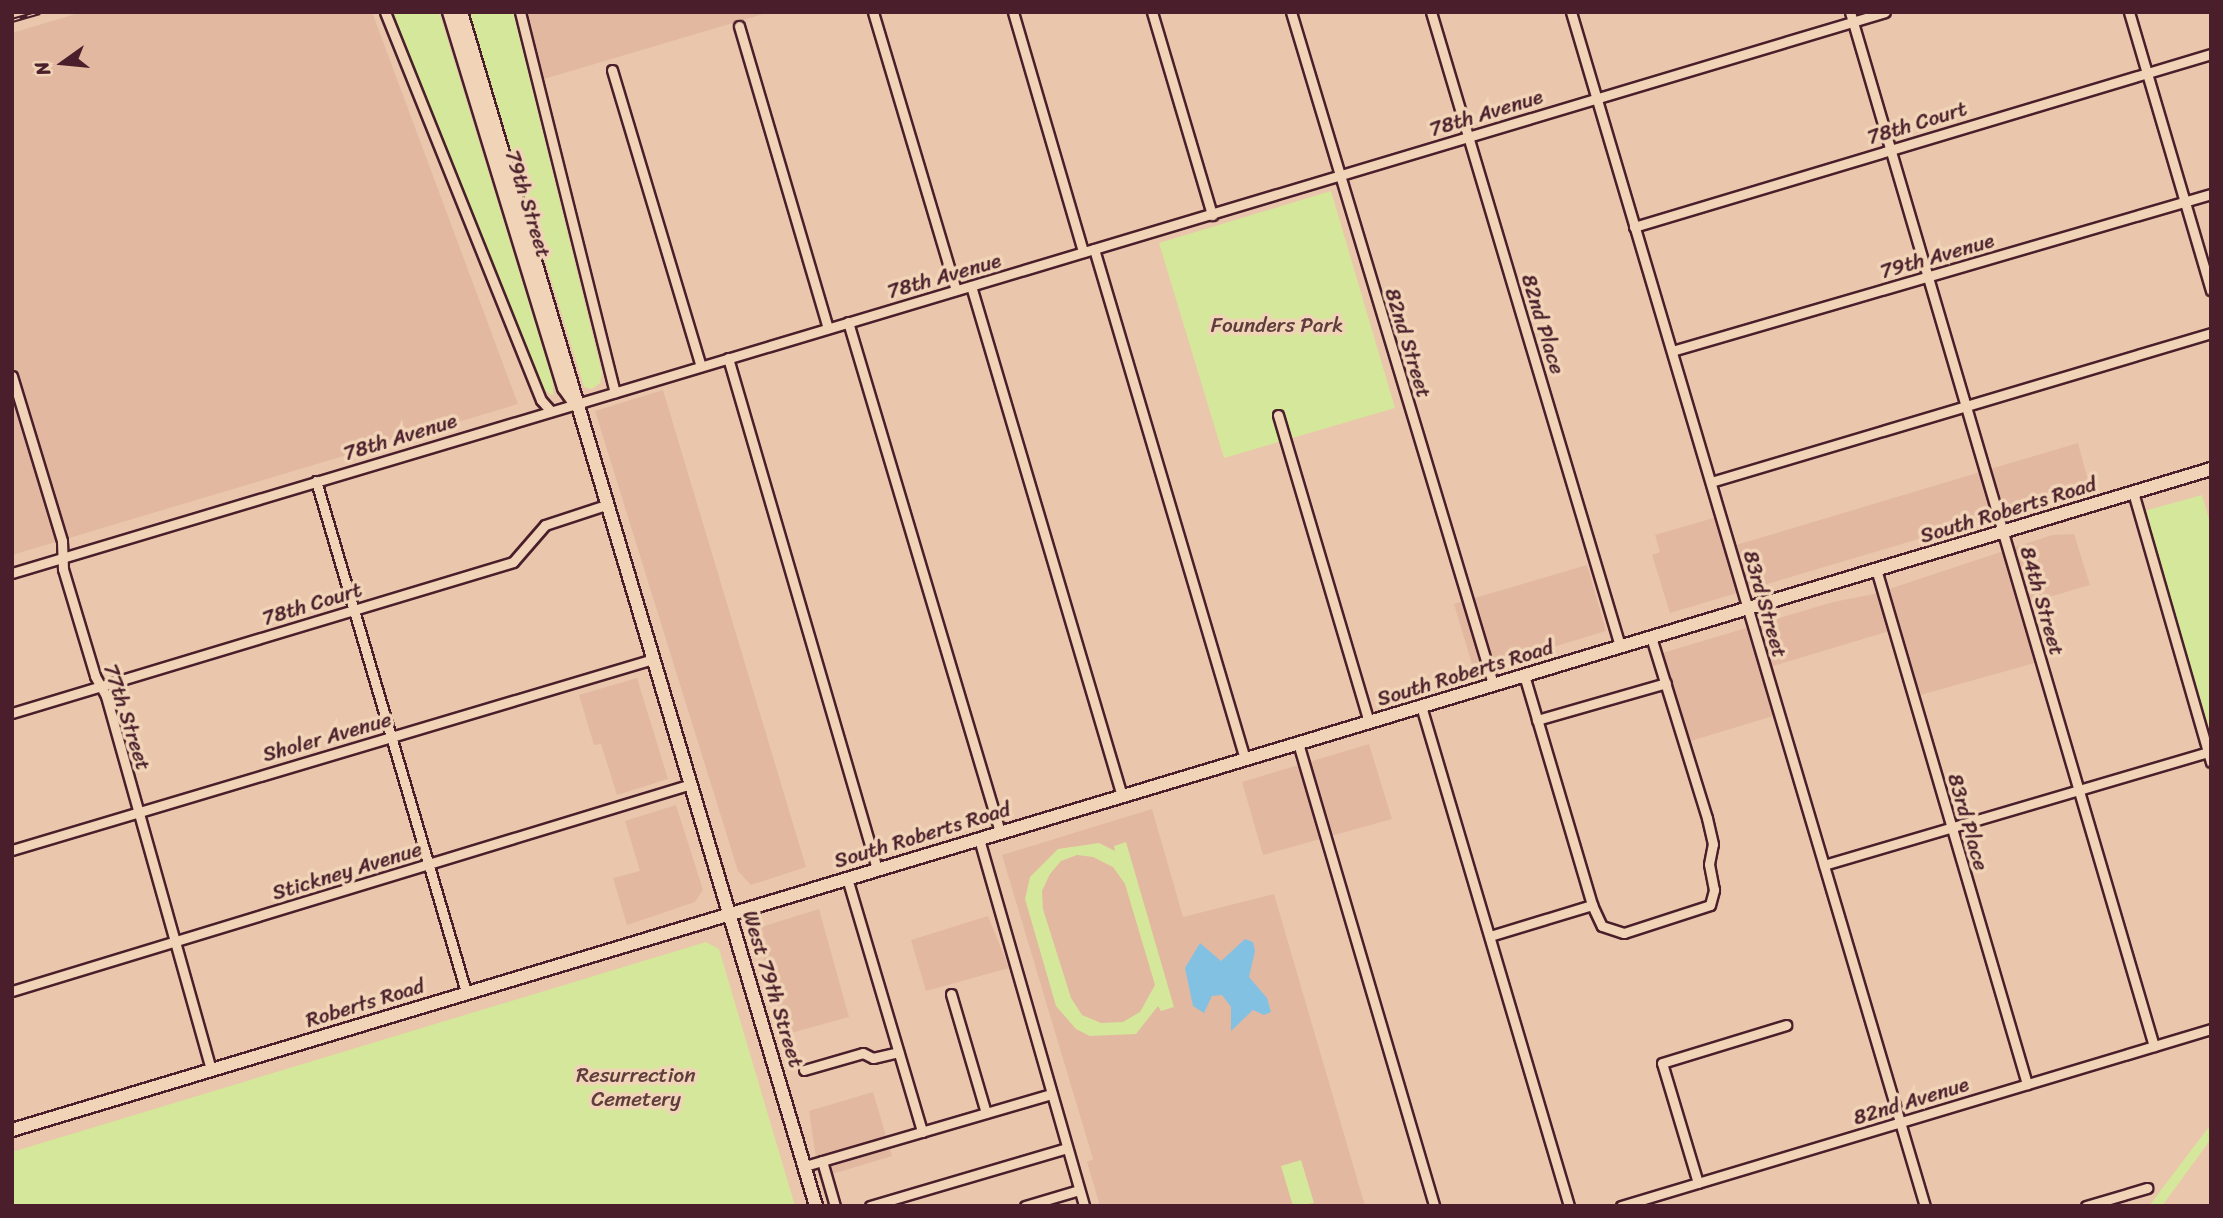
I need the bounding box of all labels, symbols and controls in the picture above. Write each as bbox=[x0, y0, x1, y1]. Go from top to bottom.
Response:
north arrow bbox=[28, 28, 98, 98]
text: N bbox=[25, 58, 60, 79]
street label: 78th Avenue bbox=[1426, 84, 1546, 142]
street label: 78th Court bbox=[1864, 96, 1970, 150]
street label: 79th Street bbox=[500, 147, 556, 261]
street label: 79th Avenue bbox=[1877, 228, 1997, 284]
street label: 78th Avenue bbox=[884, 248, 1004, 304]
street label: 82nd Place bbox=[1516, 271, 1570, 377]
street label: 82nd Street bbox=[1379, 285, 1437, 401]
park label: Founders Park bbox=[1211, 312, 1343, 338]
street label: 78th Avenue bbox=[340, 408, 460, 466]
street label: South Roberts Road bbox=[1916, 471, 2100, 549]
street label: 84th Street bbox=[2014, 543, 2070, 659]
street label: 83rd Street bbox=[1738, 547, 1792, 661]
street label: 78th Court bbox=[259, 577, 365, 631]
street label: South Roberts Road bbox=[1373, 634, 1557, 712]
street label: 77th Street bbox=[98, 660, 156, 774]
street label: Sholer Avenue bbox=[260, 707, 394, 767]
street label: 83rd Place bbox=[1942, 771, 1994, 873]
street label: South Roberts Road bbox=[830, 796, 1014, 874]
street label: Stickney Avenue bbox=[269, 836, 425, 906]
street label: West 79th Street bbox=[737, 907, 809, 1071]
street label: Roberts Road bbox=[303, 973, 427, 1033]
park label: Resurrection Cemetery bbox=[576, 1062, 696, 1112]
street label: 82nd Avenue bbox=[1850, 1071, 1972, 1131]

